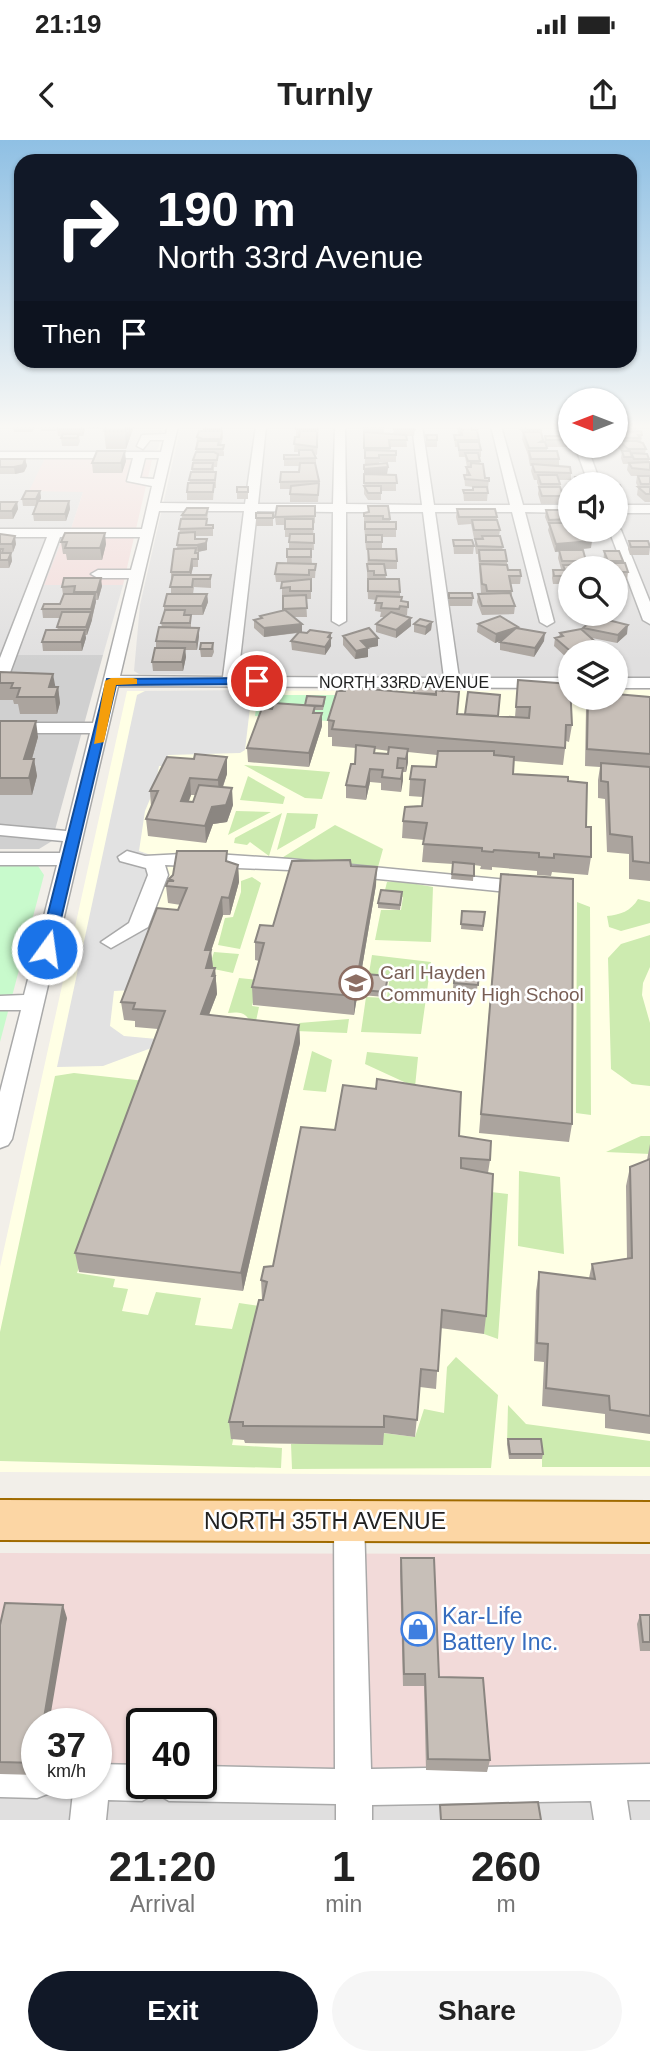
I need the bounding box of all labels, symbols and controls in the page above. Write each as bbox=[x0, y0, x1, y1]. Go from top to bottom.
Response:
text: 21:19 bbox=[35, 9, 102, 39]
icon: back bbox=[28, 76, 66, 114]
text: Turnly bbox=[277, 76, 373, 112]
icon: share bbox=[584, 76, 622, 114]
icon: right bbox=[42, 182, 133, 273]
text: 190 m bbox=[157, 182, 296, 236]
text: North 33rd Avenue bbox=[157, 239, 423, 275]
icon: arrive bbox=[115, 315, 153, 353]
text: Then bbox=[42, 319, 101, 349]
north arrow bbox=[558, 388, 628, 458]
map controls bbox=[558, 388, 628, 710]
button: sound bbox=[558, 472, 628, 542]
button: search bbox=[558, 556, 628, 626]
button: layers bbox=[558, 640, 628, 710]
pin bbox=[227, 651, 287, 711]
icon: arrive bbox=[238, 662, 276, 700]
street label: NORTH 33RD AVENUE bbox=[319, 674, 489, 691]
position arrow bbox=[10, 912, 84, 986]
place label: Carl Hayden Community High School bbox=[380, 962, 584, 1005]
school or university icon: Carl Hayden Community High School bbox=[337, 964, 375, 1002]
street label: NORTH 35TH AVENUE bbox=[204, 1508, 446, 1534]
place label: Kar-Life Battery Inc. bbox=[442, 1603, 558, 1655]
shop icon: Kar-Life Battery Inc. bbox=[399, 1610, 437, 1648]
speed limit sign: 40 bbox=[126, 1708, 217, 1799]
text: 37 bbox=[47, 1725, 86, 1764]
text: km/h bbox=[47, 1761, 86, 1781]
text: 21:20 bbox=[109, 1843, 216, 1890]
text: 1 bbox=[332, 1843, 355, 1890]
text: 260 bbox=[471, 1843, 541, 1890]
text: Arrival bbox=[130, 1891, 195, 1917]
text: min bbox=[325, 1891, 362, 1917]
text: m bbox=[497, 1891, 516, 1917]
button: Exit bbox=[28, 1971, 318, 2051]
button: Share bbox=[332, 1971, 622, 2051]

